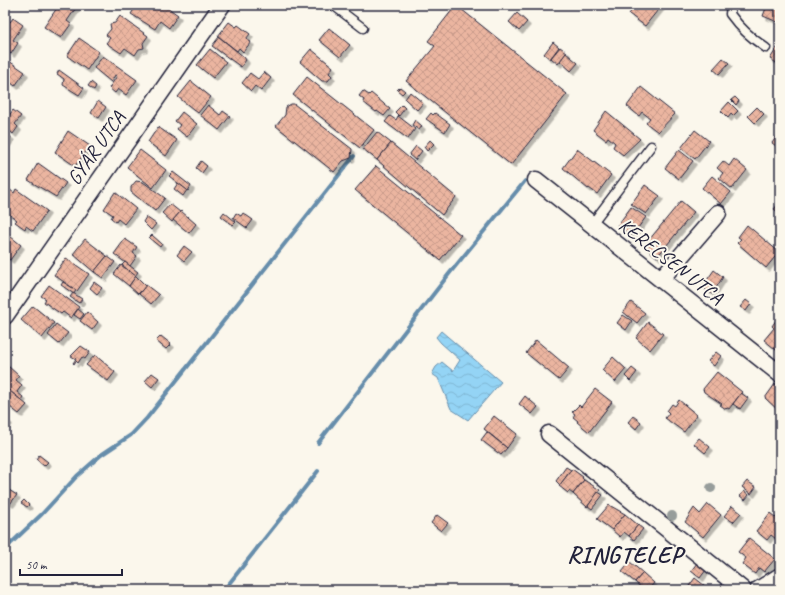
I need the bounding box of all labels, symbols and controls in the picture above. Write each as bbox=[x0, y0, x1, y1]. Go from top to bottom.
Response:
street label: GYÁR UTCA bbox=[62, 106, 131, 190]
street label: KERECSEN UTCA bbox=[614, 212, 729, 310]
district label: RINGTELEP bbox=[567, 540, 686, 570]
scale bar bbox=[20, 551, 122, 577]
text: 50 m bbox=[26, 557, 48, 573]

